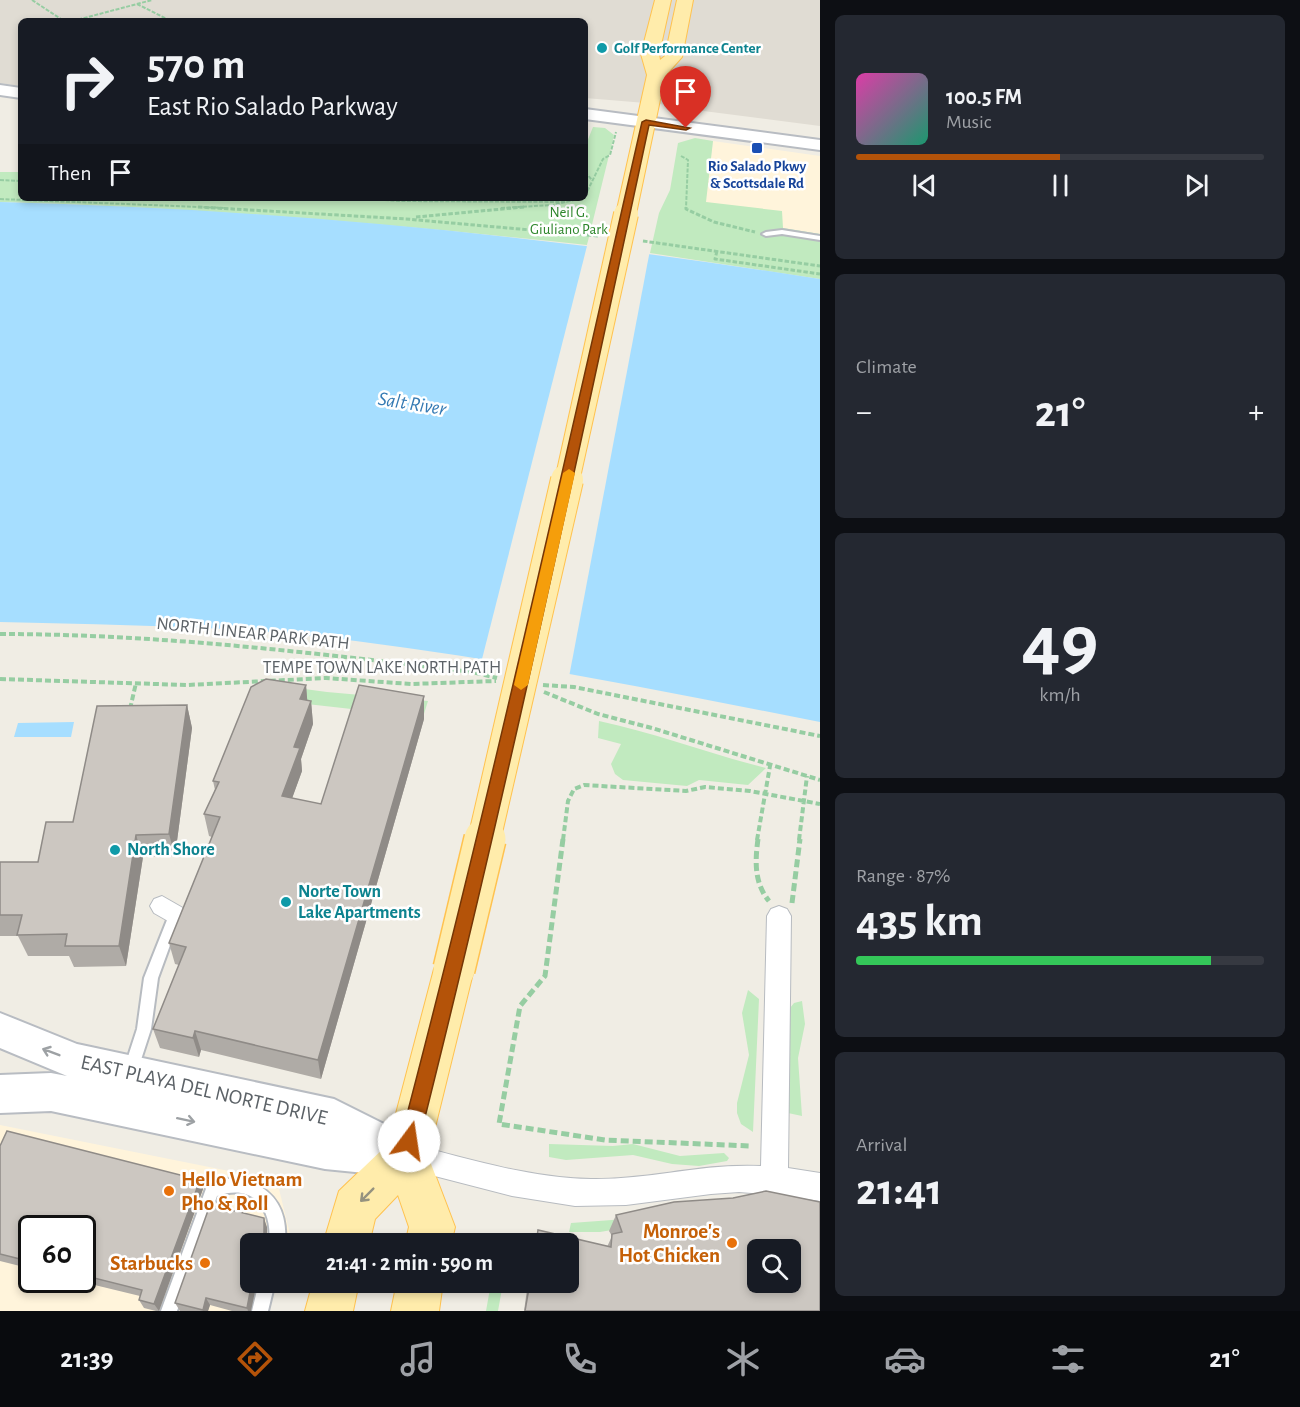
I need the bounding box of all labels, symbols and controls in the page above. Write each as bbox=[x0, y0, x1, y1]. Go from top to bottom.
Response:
marker: Golf Performance Center bbox=[595, 41, 609, 55]
place label: Golf Performance Center bbox=[614, 41, 762, 56]
icon: right bbox=[48, 42, 126, 120]
text: 570 m bbox=[147, 44, 245, 86]
pin bbox=[660, 66, 711, 128]
icon: arrive bbox=[669, 75, 702, 108]
text: 100.5 FM bbox=[946, 86, 1022, 108]
text: East Rio Salado Parkway bbox=[147, 93, 398, 120]
text: Music bbox=[946, 112, 992, 132]
marker: Rio Salado Pkwy & Scottsdale Rd bbox=[750, 141, 764, 155]
icon: arrive bbox=[104, 156, 137, 189]
place label: Rio Salado Pkwy & Scottsdale Rd bbox=[708, 159, 807, 191]
text: Then bbox=[48, 162, 92, 184]
icon: previous bbox=[908, 169, 941, 202]
icon: pause bbox=[1044, 169, 1077, 202]
icon: next bbox=[1180, 169, 1213, 202]
park label: Neil G. Giuliano Park bbox=[530, 205, 608, 237]
text: Climate bbox=[856, 357, 917, 377]
water label: Salt River bbox=[376, 389, 448, 419]
text: 21° bbox=[1035, 390, 1085, 435]
text: − bbox=[856, 396, 872, 429]
text: + bbox=[1248, 396, 1264, 429]
text: 49 bbox=[1022, 605, 1098, 683]
street label: NORTH LINEAR PARK PATH bbox=[156, 615, 350, 653]
street label: TEMPE TOWN LAKE NORTH PATH bbox=[263, 659, 501, 677]
text: km/h bbox=[1039, 685, 1081, 705]
place label: North Shore bbox=[127, 841, 215, 859]
marker: North Shore bbox=[108, 843, 122, 857]
text: Range · 87% bbox=[856, 866, 951, 886]
place label: Norte Town Lake Apartments bbox=[298, 883, 421, 922]
marker: Norte Town Lake Apartments bbox=[279, 895, 293, 909]
text: 435 km bbox=[856, 899, 983, 944]
one-way arrow bbox=[42, 1046, 61, 1057]
street label: EAST PLAYA DEL NORTE DRIVE bbox=[79, 1051, 329, 1129]
position arrow bbox=[377, 1109, 441, 1173]
one-way arrow bbox=[176, 1115, 196, 1126]
text: Arrival bbox=[856, 1135, 907, 1155]
text: 21:41 bbox=[856, 1168, 943, 1213]
place label: Hello Vietnam Pho & Roll bbox=[181, 1169, 302, 1214]
marker: Hello Vietnam Pho & Roll bbox=[162, 1184, 176, 1198]
one-way arrow bbox=[360, 1188, 375, 1202]
speed limit sign: 60 bbox=[18, 1215, 96, 1293]
place label: Monroe's Hot Chicken bbox=[618, 1221, 720, 1266]
marker: Monroe's Hot Chicken bbox=[725, 1236, 739, 1250]
map controls bbox=[747, 1239, 801, 1293]
button: search bbox=[747, 1239, 801, 1293]
text: 21:41 · 2 min · 590 m bbox=[326, 1252, 493, 1274]
place label: Starbucks bbox=[110, 1253, 193, 1274]
marker: Starbucks bbox=[198, 1256, 212, 1270]
icon: directions bbox=[234, 1338, 276, 1380]
icon: music bbox=[397, 1338, 439, 1380]
icon: phone bbox=[559, 1338, 601, 1380]
icon: climate bbox=[722, 1338, 764, 1380]
icon: car bbox=[884, 1338, 926, 1380]
icon: filters bbox=[1047, 1338, 1089, 1380]
text: 21:39 bbox=[60, 1345, 114, 1372]
text: 21° bbox=[1209, 1345, 1240, 1372]

